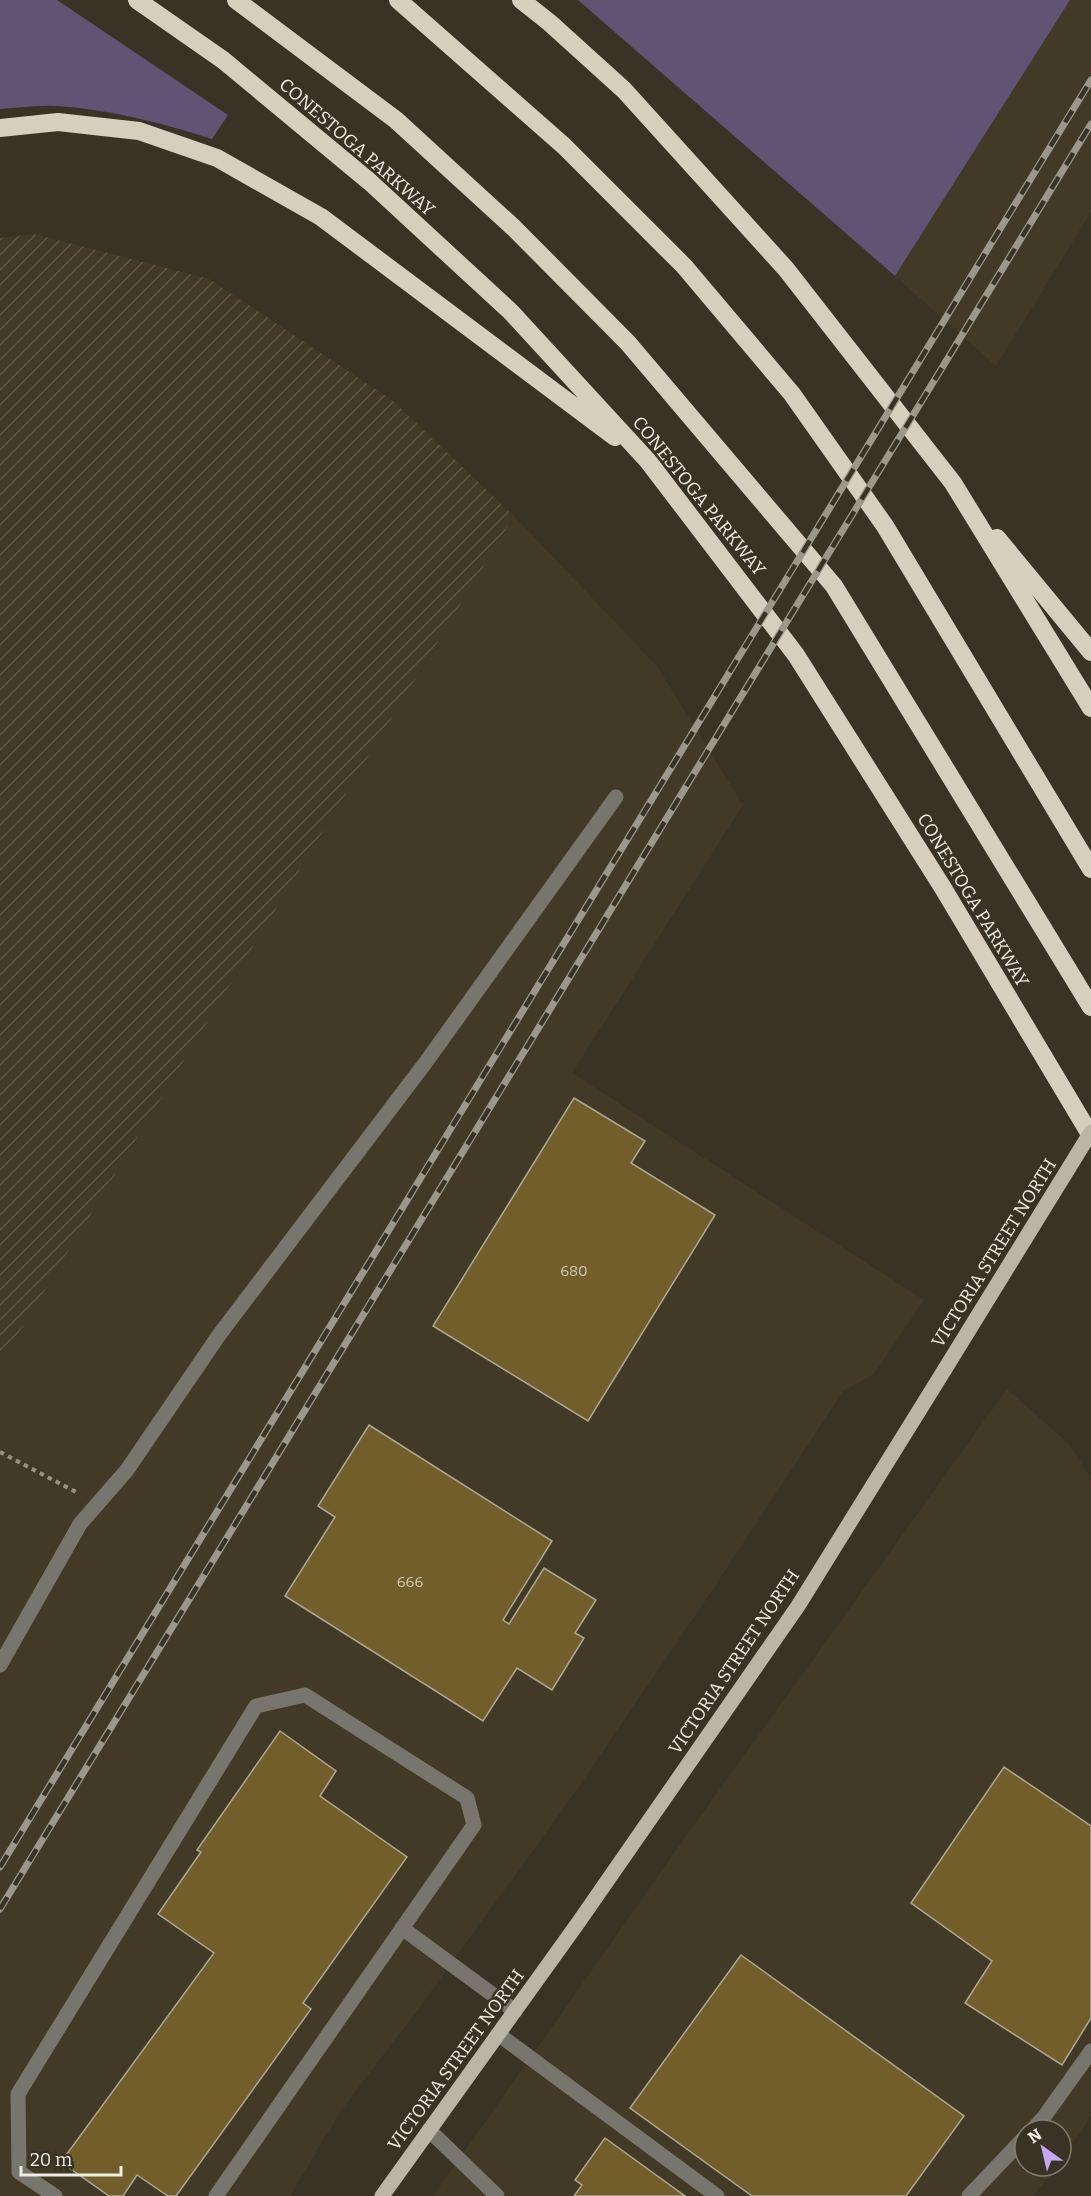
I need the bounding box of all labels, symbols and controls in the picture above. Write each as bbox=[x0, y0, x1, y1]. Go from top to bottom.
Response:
street label: CONESTOGA PARKWAY bbox=[275, 73, 440, 221]
street label: CONESTOGA PARKWAY bbox=[628, 412, 770, 581]
street label: CONESTOGA PARKWAY bbox=[912, 809, 1034, 991]
street label: VICTORIA STREET NORTH bbox=[927, 1155, 1061, 1351]
house number: 680 bbox=[560, 1262, 588, 1280]
street label: VICTORIA STREET NORTH bbox=[664, 1565, 804, 1759]
house number: 666 bbox=[397, 1573, 423, 1591]
street label: VICTORIA STREET NORTH bbox=[383, 1965, 529, 2155]
north arrow bbox=[1013, 2118, 1073, 2178]
text: N bbox=[1024, 2125, 1045, 2147]
scale bar bbox=[21, 2139, 122, 2177]
text: 20 m bbox=[30, 2149, 72, 2171]

